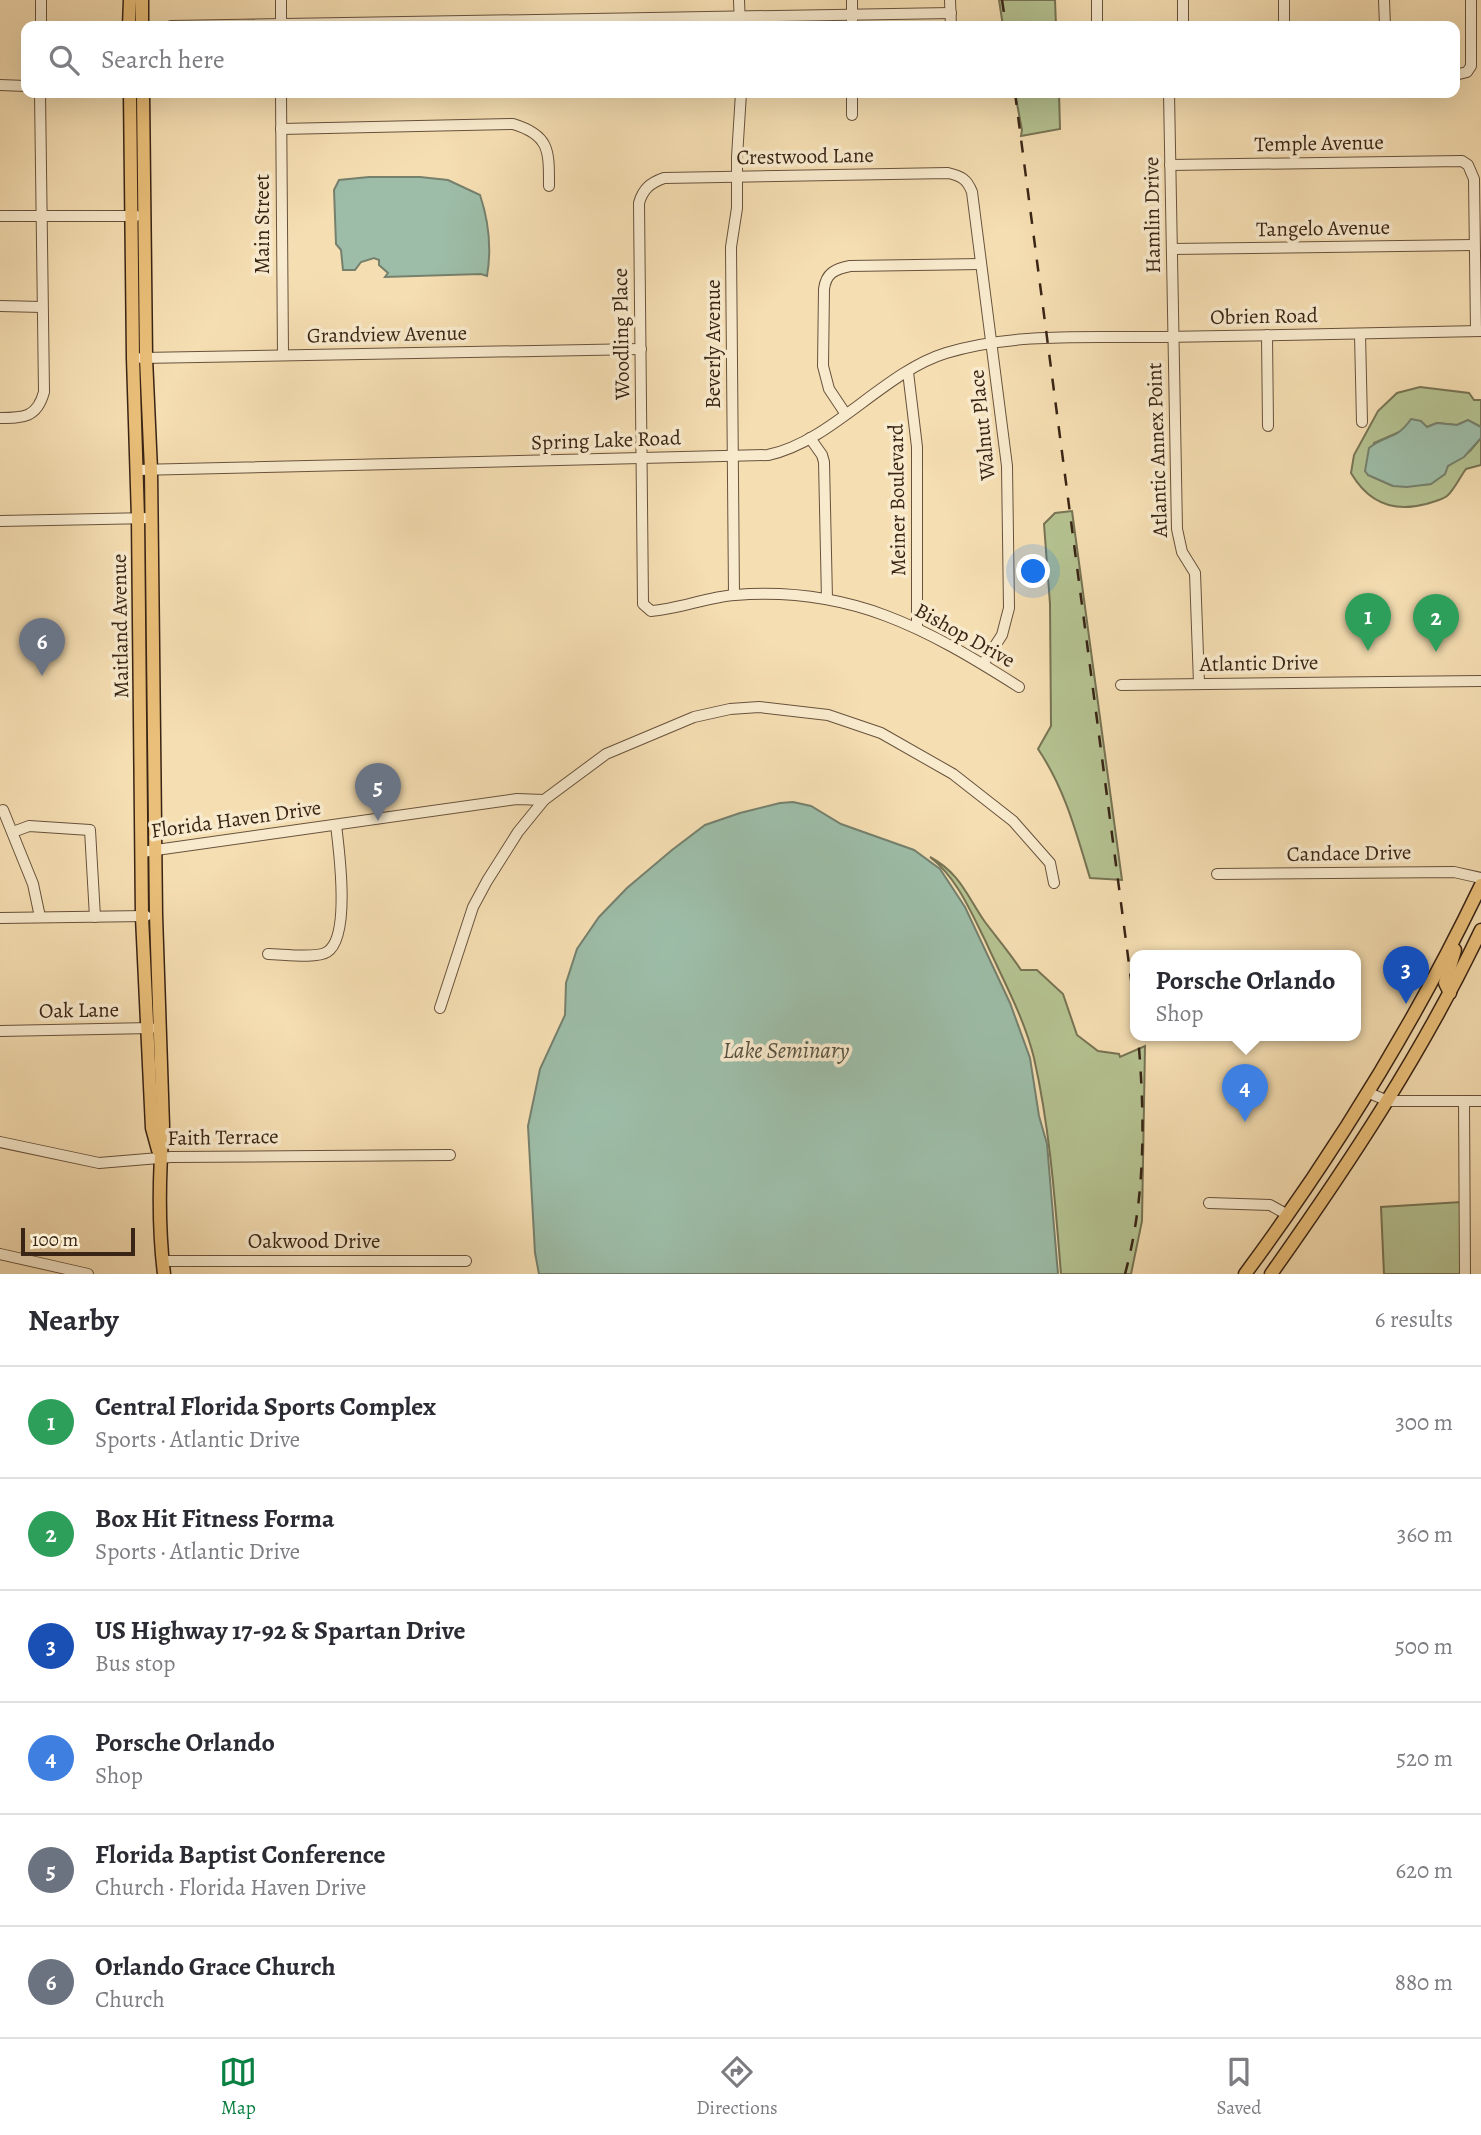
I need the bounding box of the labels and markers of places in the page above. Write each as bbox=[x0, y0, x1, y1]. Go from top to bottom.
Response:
pin: 1 bbox=[1345, 593, 1391, 651]
pin: 2 bbox=[1413, 594, 1459, 652]
pin: 6 bbox=[19, 618, 65, 676]
pin: 5 bbox=[355, 763, 401, 821]
pin: 3 bbox=[1383, 946, 1429, 1004]
pin: 4 bbox=[1222, 1064, 1268, 1122]

